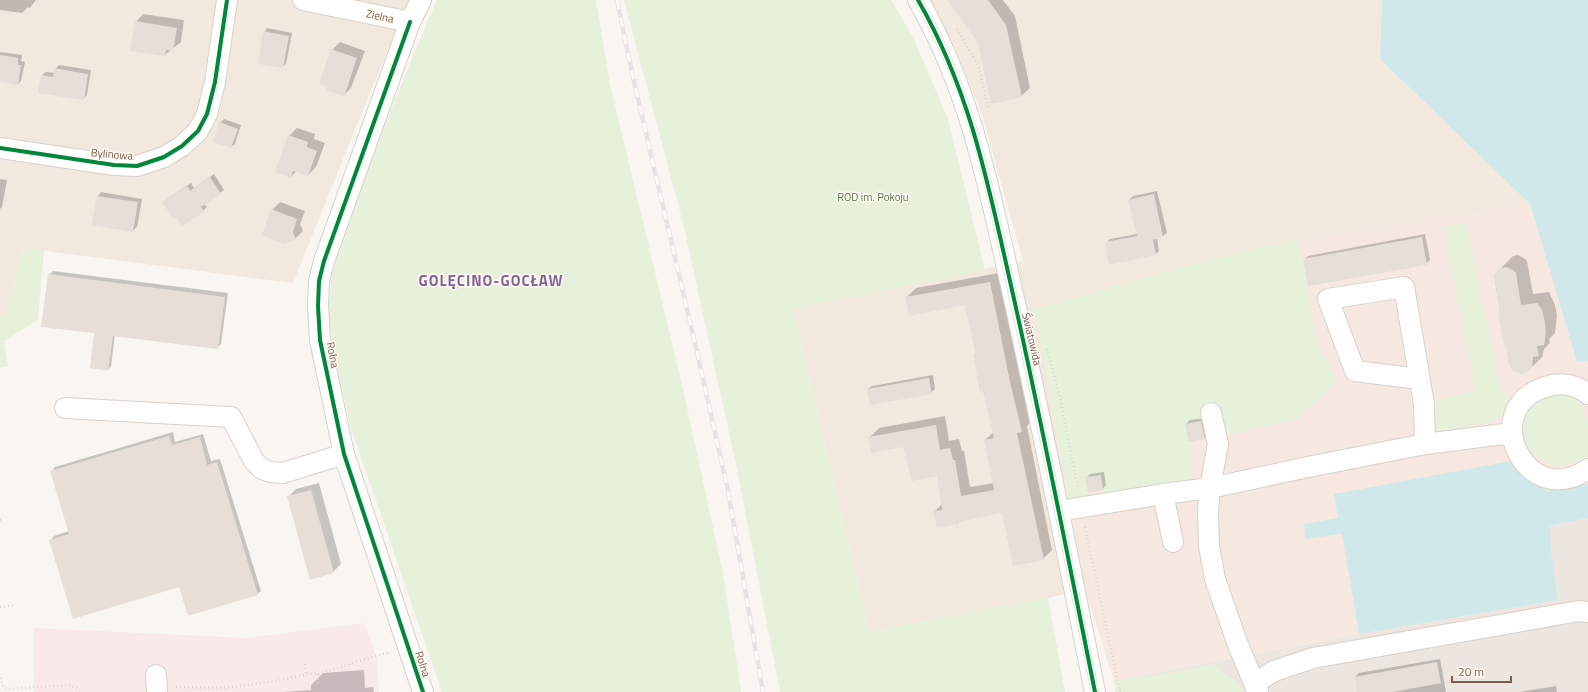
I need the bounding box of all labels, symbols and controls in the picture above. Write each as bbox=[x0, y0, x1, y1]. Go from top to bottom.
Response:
street label: Zielna bbox=[365, 5, 396, 27]
street label: Bylinowa bbox=[90, 144, 134, 164]
park label: ROD im. Pokoju bbox=[837, 189, 909, 205]
district label: GOLĘCINO-GOCŁAW bbox=[419, 269, 564, 292]
street label: Światowida bbox=[1018, 311, 1046, 368]
street label: Rolna bbox=[323, 340, 343, 370]
street label: Rolna bbox=[411, 649, 435, 680]
scale bar bbox=[1452, 658, 1511, 684]
text: 20 m bbox=[1458, 662, 1484, 681]

